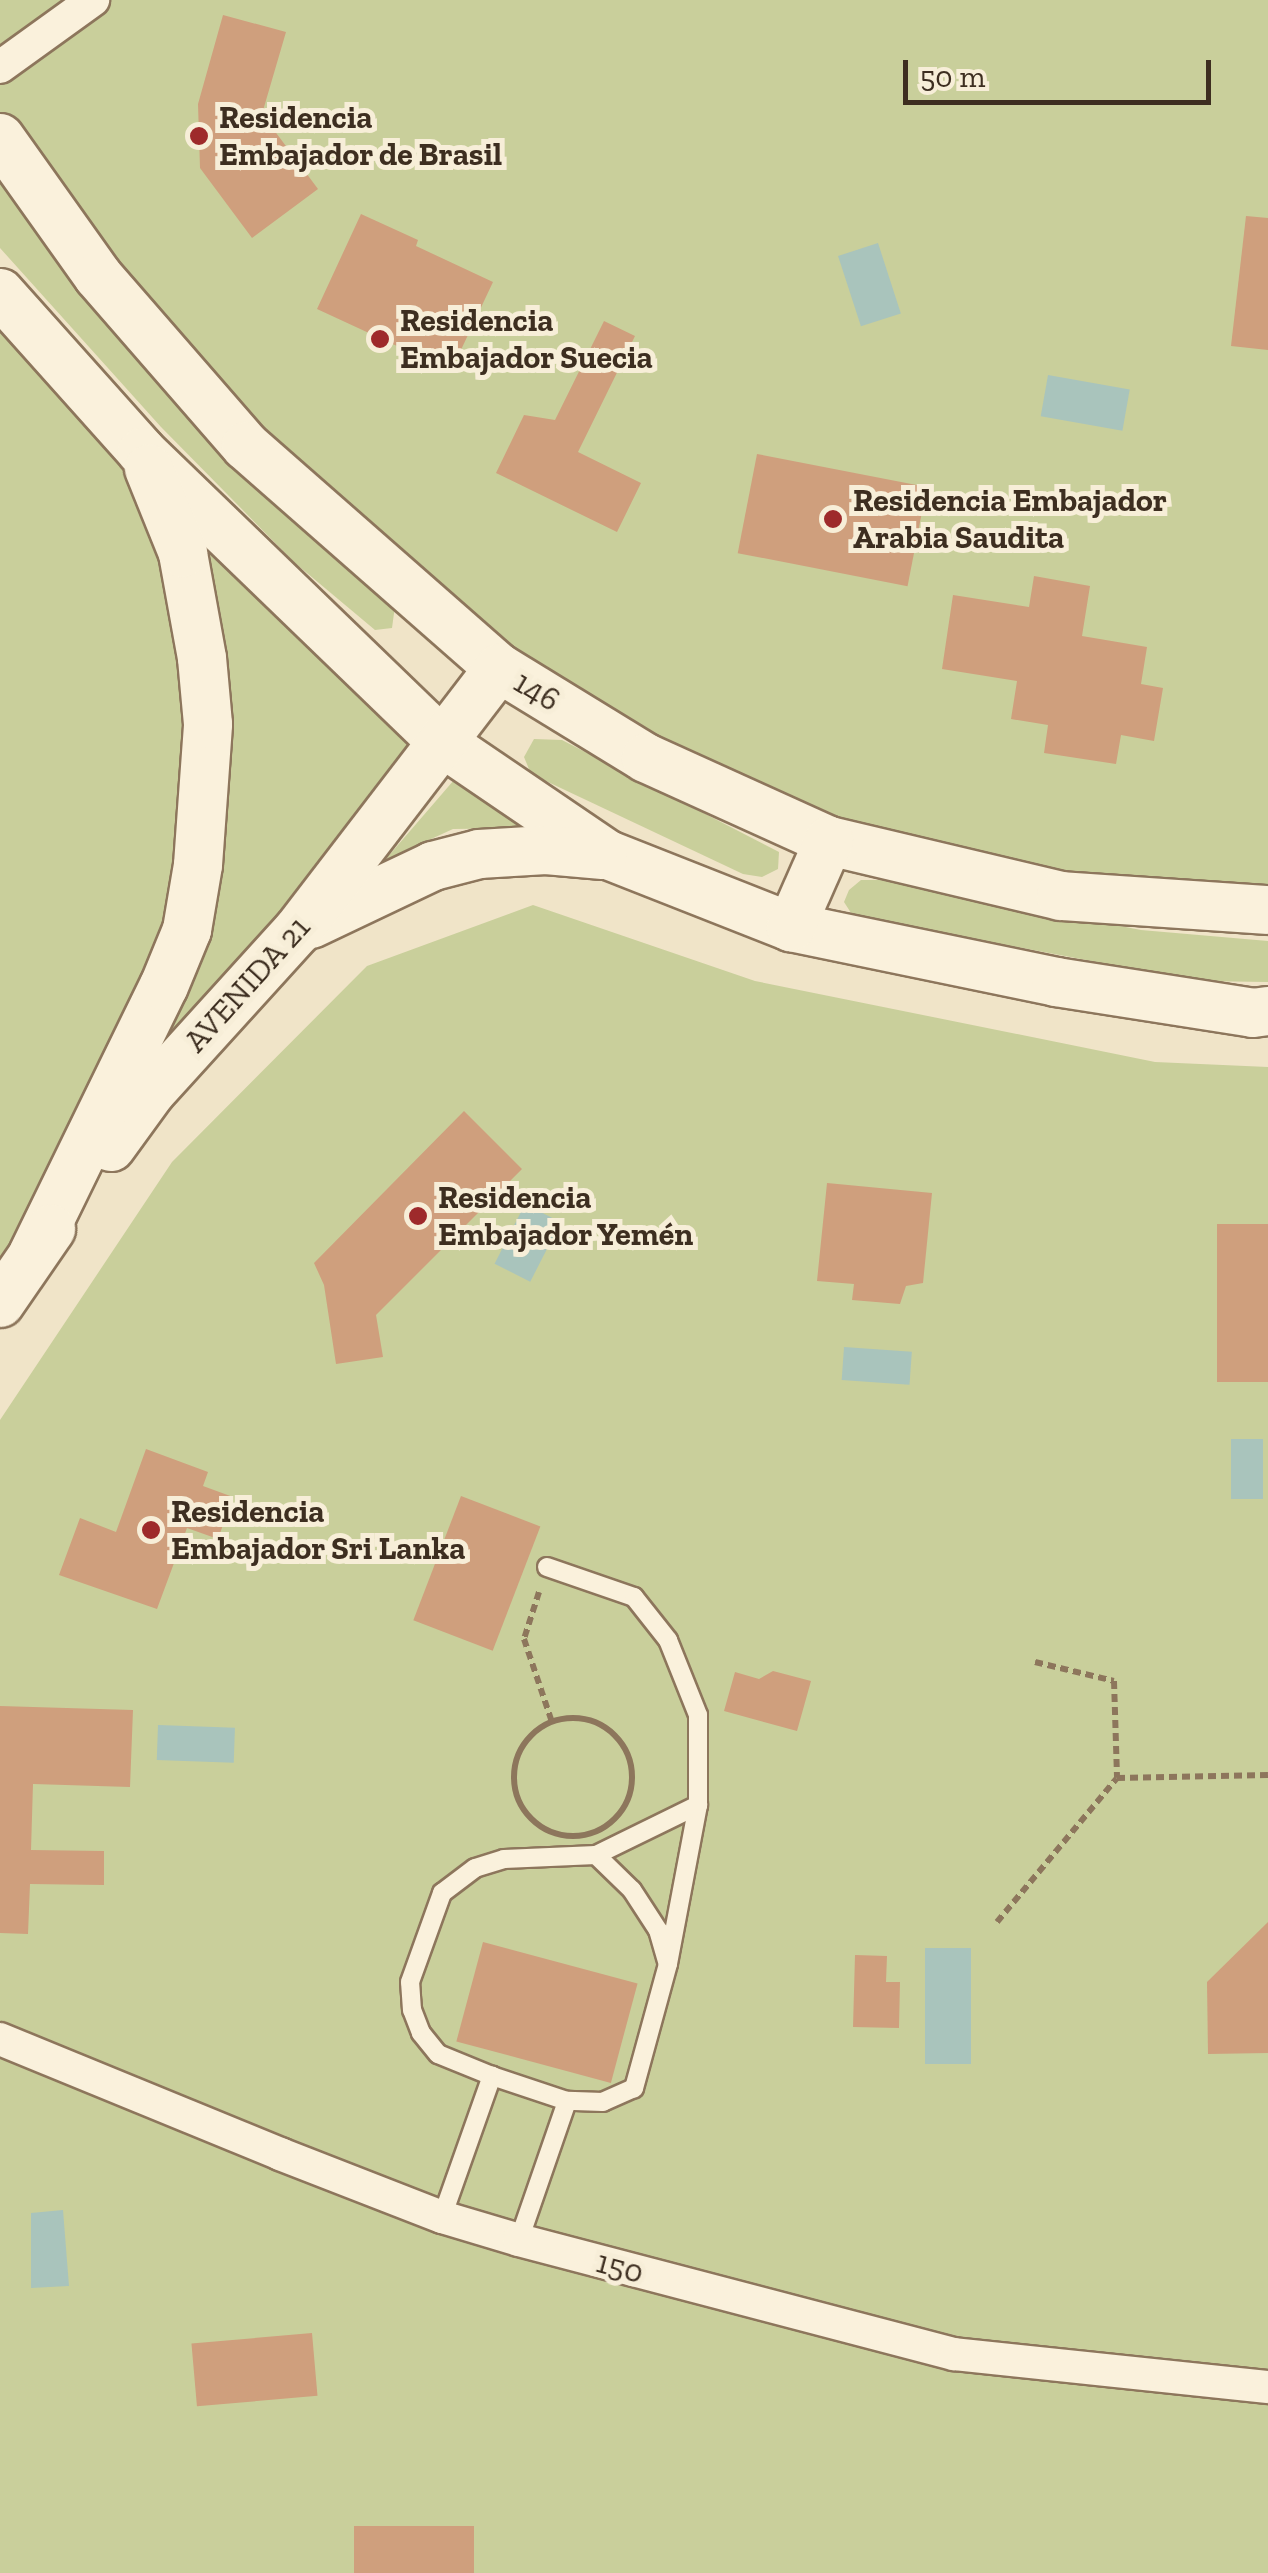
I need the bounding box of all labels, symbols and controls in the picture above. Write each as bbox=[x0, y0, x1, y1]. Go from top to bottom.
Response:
scale bar bbox=[908, 40, 1216, 102]
text: 50 m bbox=[920, 59, 985, 95]
place label: Residencia Embajador de Brasil bbox=[219, 99, 503, 174]
marker: Residencia Embajador de Brasil bbox=[188, 125, 210, 147]
place label: Residencia Embajador Suecia bbox=[400, 302, 653, 377]
marker: Residencia Embajador Suecia bbox=[369, 328, 391, 350]
place label: Residencia Embajador Arabia Saudita bbox=[853, 482, 1167, 557]
marker: Residencia Embajador Arabia Saudita bbox=[822, 508, 844, 530]
street label: 146 bbox=[507, 663, 567, 719]
street label: AVENIDA 21 bbox=[176, 908, 318, 1060]
place label: Residencia Embajador Yemén bbox=[438, 1179, 695, 1254]
marker: Residencia Embajador Yemén bbox=[407, 1205, 429, 1227]
place label: Residencia Embajador Sri Lanka bbox=[171, 1493, 466, 1568]
marker: Residencia Embajador Sri Lanka bbox=[140, 1519, 162, 1541]
street label: 150 bbox=[592, 2242, 648, 2292]

